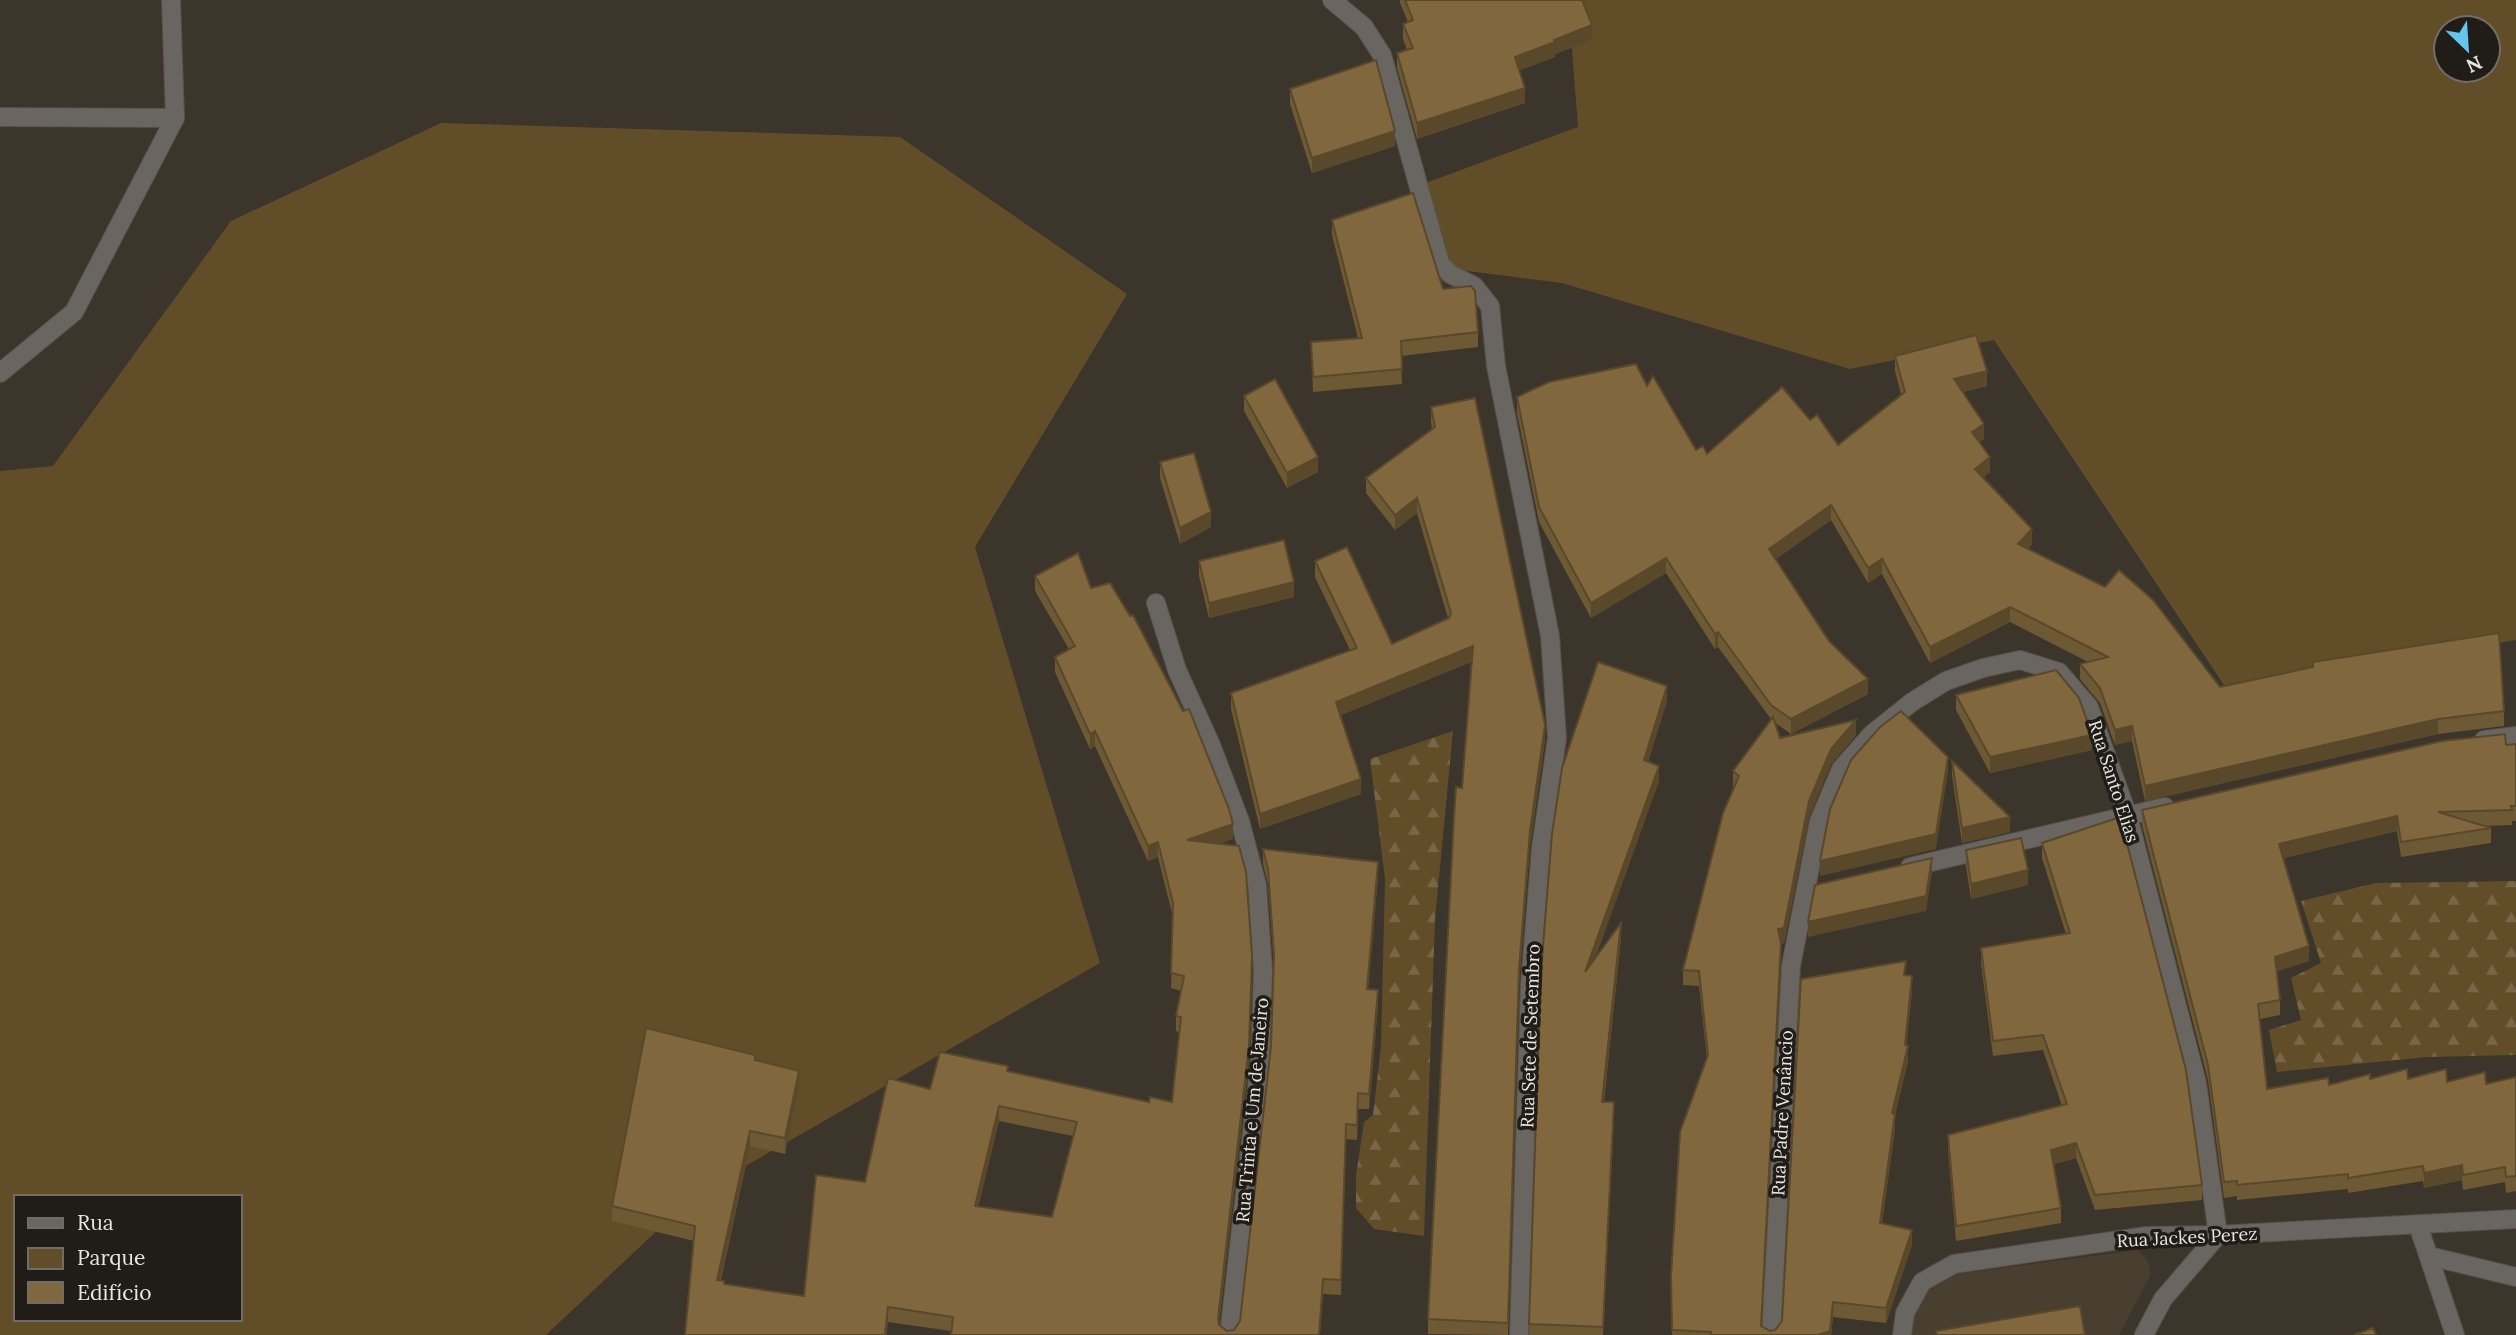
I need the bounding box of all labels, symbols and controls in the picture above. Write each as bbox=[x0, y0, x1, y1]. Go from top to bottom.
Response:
north arrow bbox=[2432, 14, 2502, 84]
text: N bbox=[2462, 50, 2486, 79]
street label: Rua Santo Elias bbox=[2083, 717, 2145, 845]
street label: Rua Sete de Setembro bbox=[1515, 944, 1545, 1128]
street label: Rua Trinta e Um de Janeiro bbox=[1231, 997, 1273, 1223]
street label: Rua Padre Venâncio bbox=[1766, 1029, 1798, 1197]
legend bbox=[14, 1195, 242, 1321]
text: Rua bbox=[77, 1209, 114, 1236]
street label: Rua Jackes Perez bbox=[2116, 1222, 2258, 1252]
text: Parque bbox=[77, 1244, 145, 1271]
text: Edifício bbox=[77, 1279, 152, 1306]

